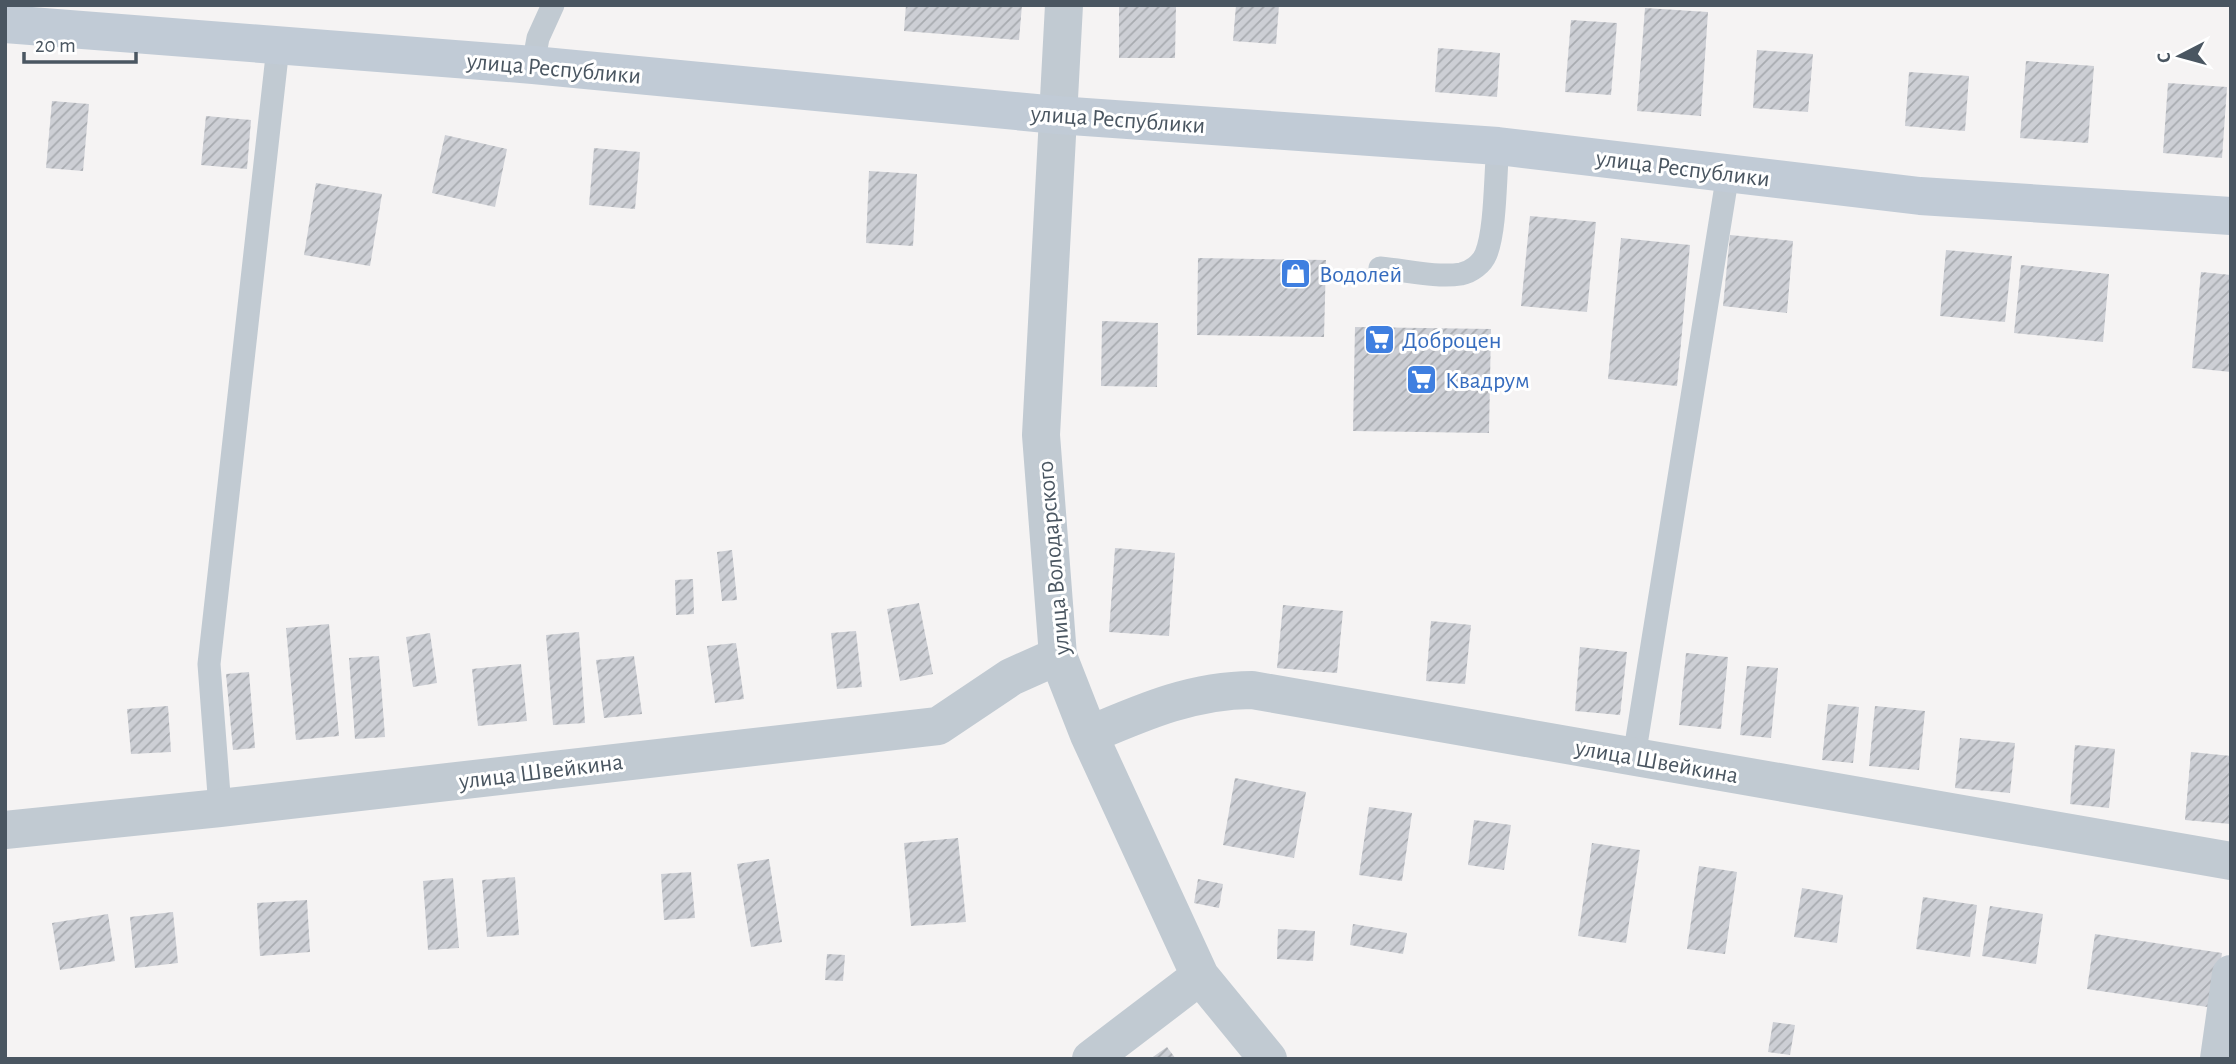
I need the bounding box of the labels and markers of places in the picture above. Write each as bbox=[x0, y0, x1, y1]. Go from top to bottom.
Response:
shop icon: Водолей bbox=[1279, 257, 1313, 291]
place label: Водолей bbox=[1319, 263, 1402, 287]
supermarket icon: Доброцен bbox=[1362, 323, 1396, 357]
place label: Доброцен bbox=[1402, 329, 1502, 353]
supermarket icon: Квадрум bbox=[1405, 363, 1439, 397]
place label: Квадрум bbox=[1445, 369, 1530, 393]

